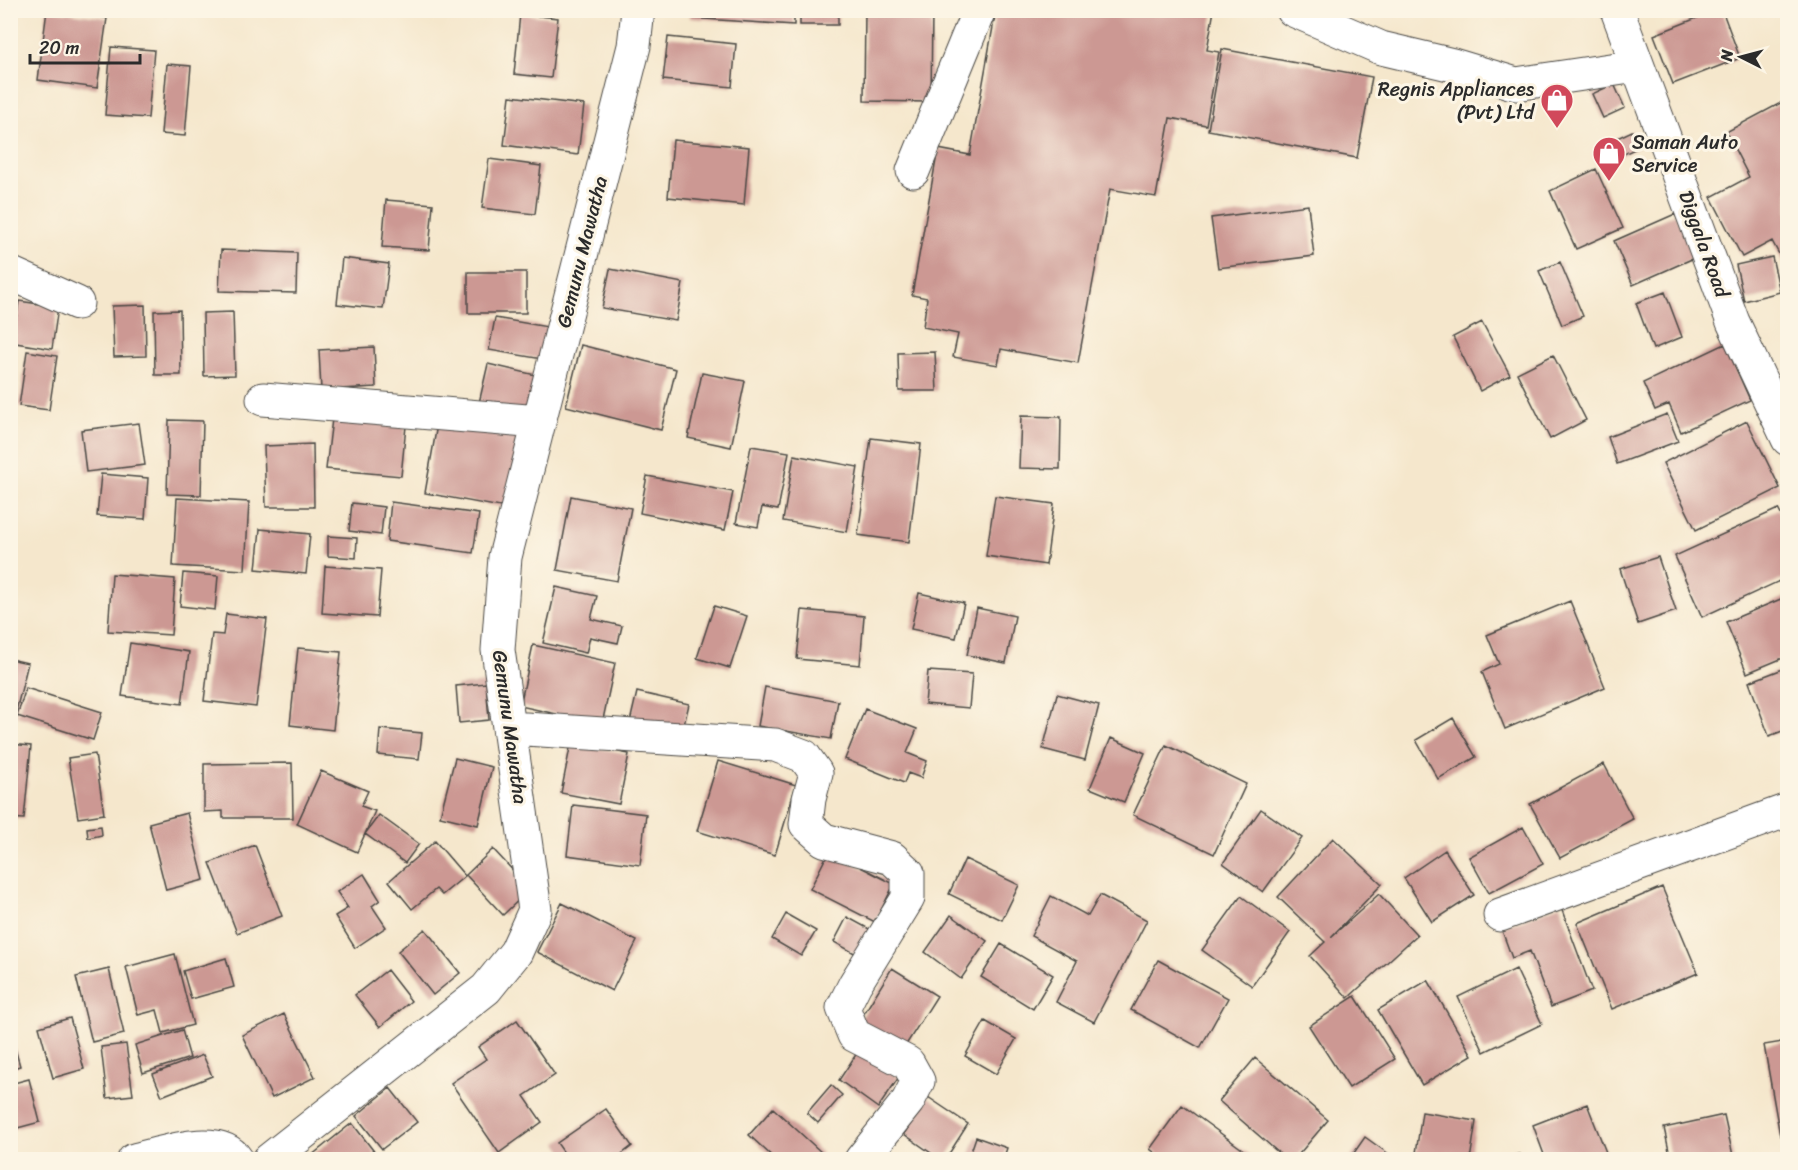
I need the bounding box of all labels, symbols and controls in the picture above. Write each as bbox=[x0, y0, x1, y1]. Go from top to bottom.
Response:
scale bar bbox=[30, 27, 140, 65]
north arrow bbox=[1711, 27, 1771, 87]
text: 20 m bbox=[39, 32, 79, 64]
text: N bbox=[1711, 48, 1742, 64]
place label: Regnis Appliances (Pvt) Ltd bbox=[1378, 72, 1535, 130]
shop icon: Regnis Appliances (Pvt) Ltd bbox=[1539, 82, 1575, 129]
place label: Saman Auto Service bbox=[1632, 125, 1738, 183]
shop icon: Saman Auto Service bbox=[1591, 135, 1627, 182]
street label: Gemunu Mawatha bbox=[546, 173, 618, 331]
street label: Diggala Road bbox=[1668, 186, 1740, 304]
street label: Gemunu Mawatha bbox=[482, 648, 538, 806]

